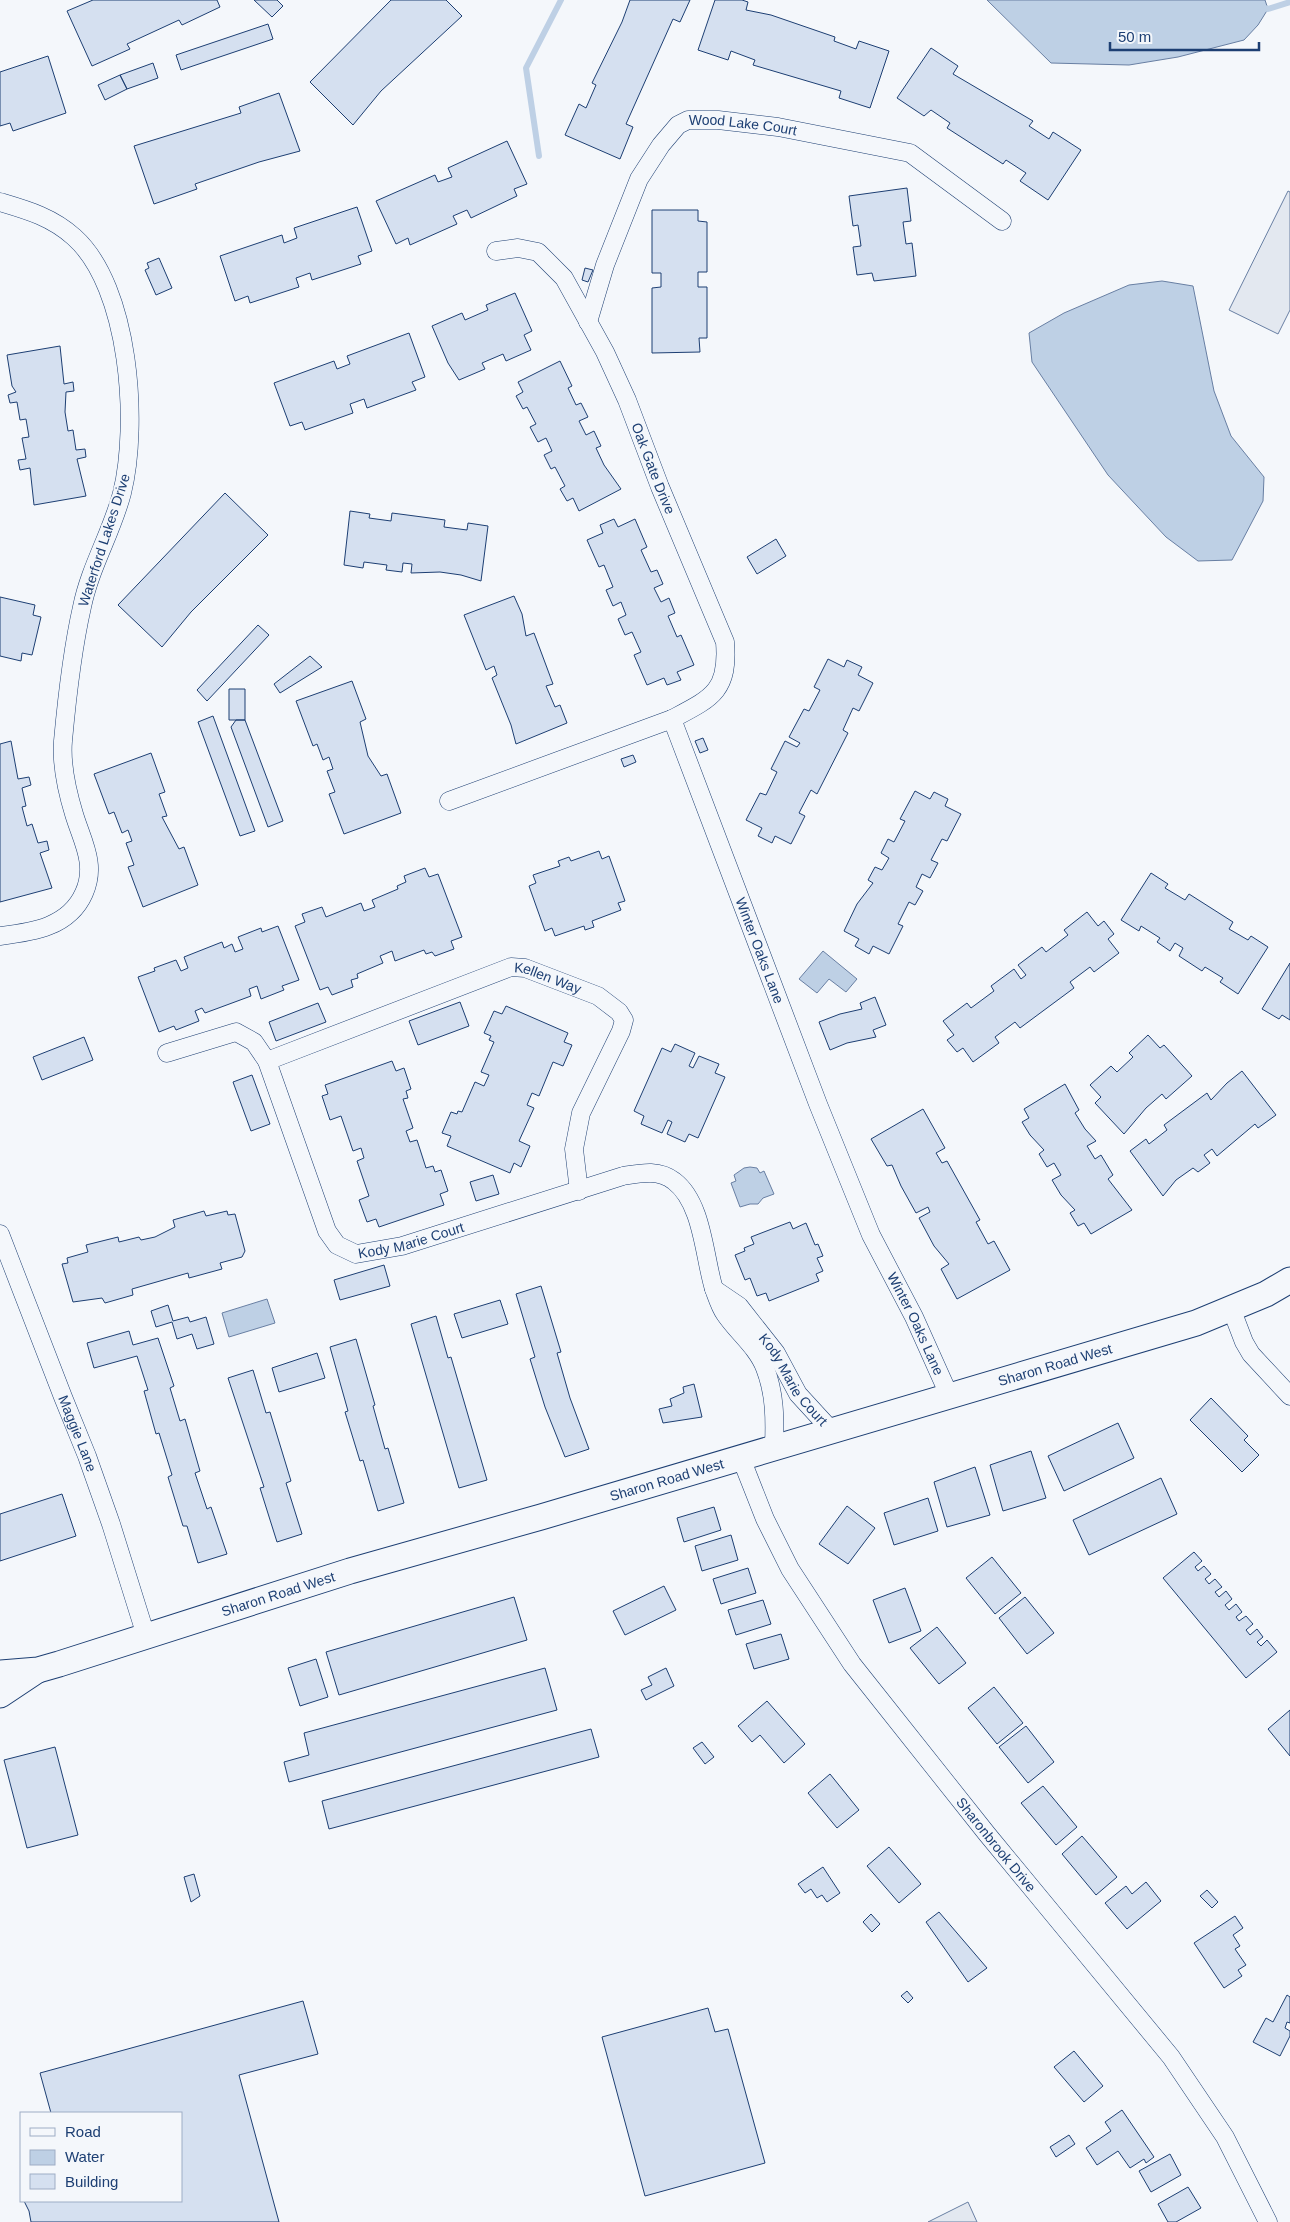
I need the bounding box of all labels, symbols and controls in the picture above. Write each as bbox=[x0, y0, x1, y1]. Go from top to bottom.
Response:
scale bar bbox=[1110, 20, 1259, 52]
text: 50 m bbox=[1118, 28, 1151, 45]
street label: Wood Lake Court bbox=[689, 112, 798, 139]
street label: Oak Gate Drive bbox=[628, 420, 678, 517]
street label: Waterford Lakes Drive bbox=[75, 471, 133, 608]
street label: Winter Oaks Lane bbox=[732, 895, 787, 1006]
street label: Kellen Way bbox=[514, 959, 584, 997]
street label: Kody Marie Court bbox=[357, 1219, 466, 1262]
street label: Winter Oaks Lane bbox=[884, 1270, 947, 1378]
street label: Kody Marie Court bbox=[756, 1330, 831, 1429]
street label: Sharon Road West bbox=[996, 1340, 1114, 1389]
street label: Maggie Lane bbox=[55, 1393, 100, 1474]
street label: Sharon Road West bbox=[608, 1455, 726, 1504]
street label: Sharon Road West bbox=[219, 1568, 337, 1620]
street label: Sharonbrook Drive bbox=[953, 1794, 1039, 1895]
legend bbox=[20, 2112, 182, 2202]
text: Road bbox=[65, 2123, 101, 2140]
text: Water bbox=[65, 2148, 104, 2165]
text: Building bbox=[65, 2173, 118, 2190]

